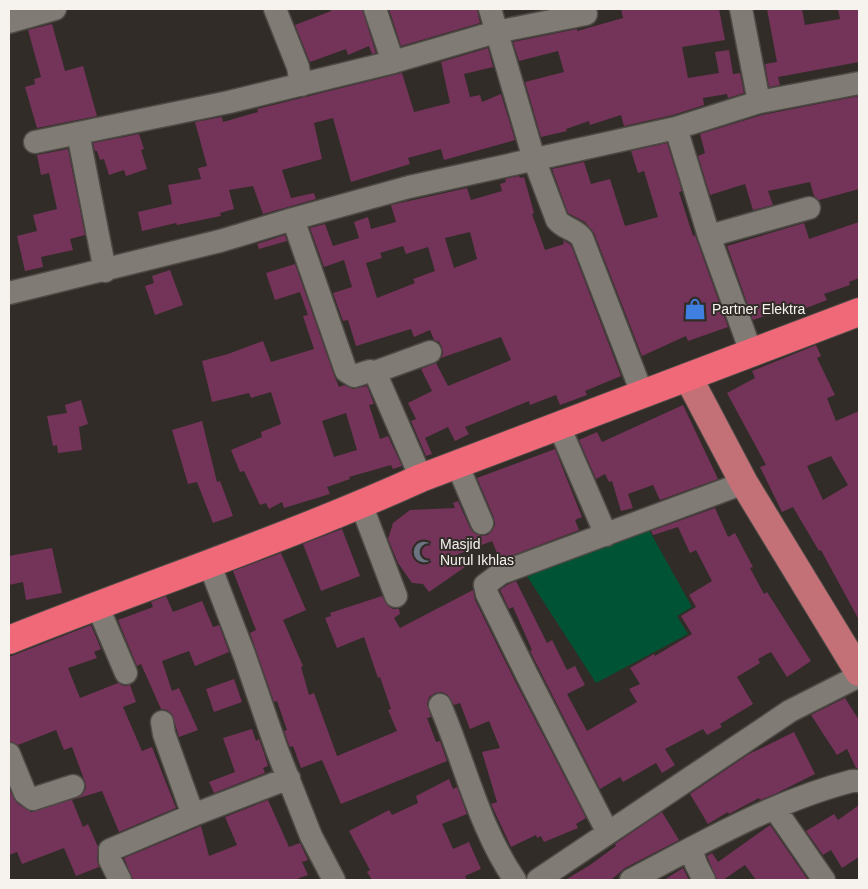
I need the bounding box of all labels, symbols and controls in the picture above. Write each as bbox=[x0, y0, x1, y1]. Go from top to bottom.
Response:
shop icon: Partner Elektra bbox=[682, 296, 708, 322]
place label: Partner Elektra bbox=[712, 301, 806, 317]
place label: Masjid Nurul Ikhlas bbox=[440, 536, 514, 568]
mosque icon: Masjid Nurul Ikhlas bbox=[411, 539, 437, 565]

